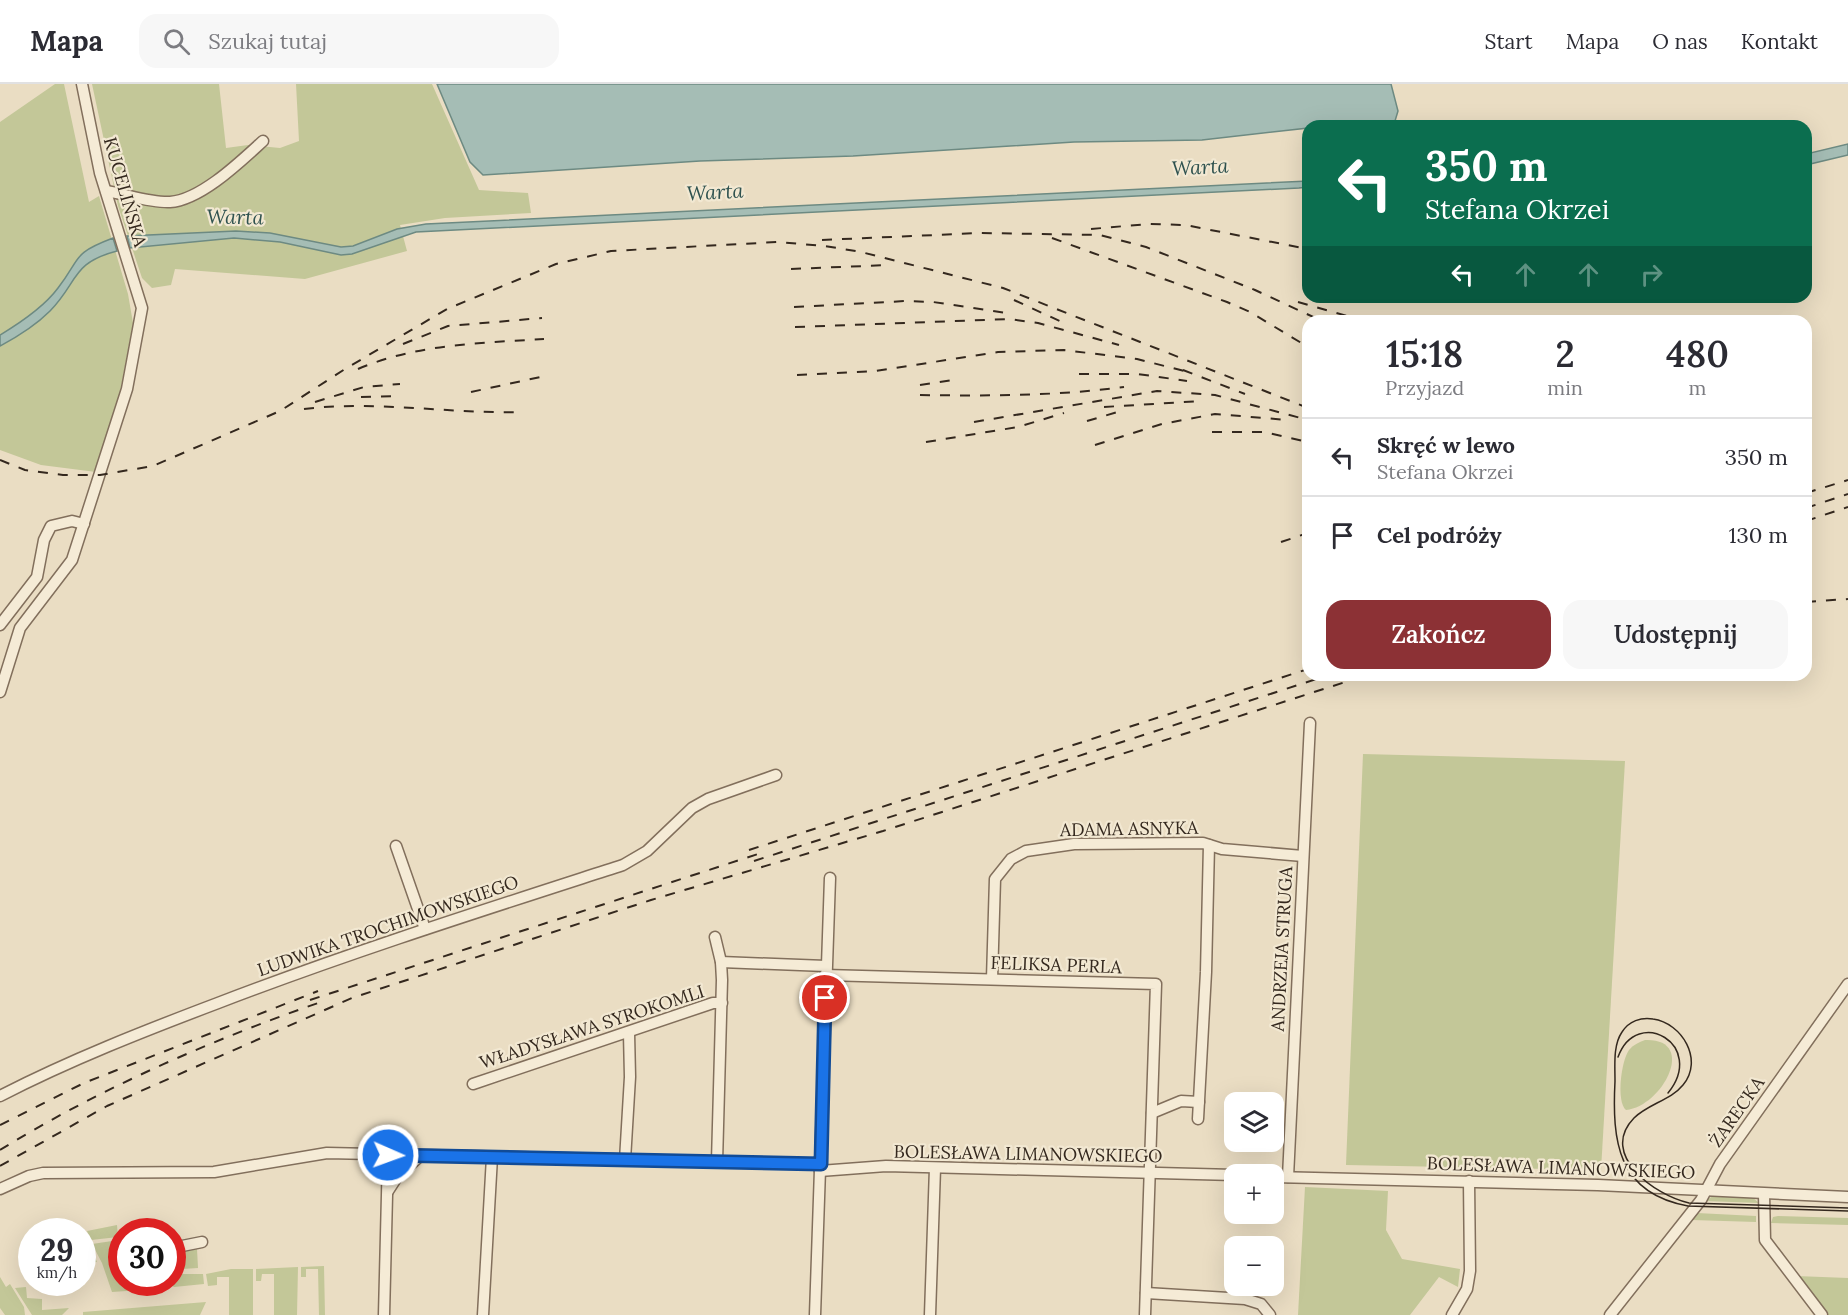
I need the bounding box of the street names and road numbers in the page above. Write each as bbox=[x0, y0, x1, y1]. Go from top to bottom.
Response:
street label: KUCELIŃSKA bbox=[99, 134, 152, 250]
street label: ADAMA ASNYKA bbox=[1059, 816, 1199, 841]
street label: ANDRZEJA STRUGA bbox=[1266, 865, 1297, 1033]
street label: LUDWIKA TROCHIMOWSKIEGO bbox=[254, 870, 521, 981]
street label: FELIKSA PERLA bbox=[990, 951, 1123, 978]
street label: WŁADYSŁAWA SYROKOMLI bbox=[477, 979, 707, 1074]
street label: ŻARECKA bbox=[1704, 1071, 1770, 1151]
street label: BOLESŁAWA LIMANOWSKIEGO bbox=[893, 1140, 1163, 1167]
street label: BOLESŁAWA LIMANOWSKIEGO bbox=[1426, 1151, 1696, 1184]

